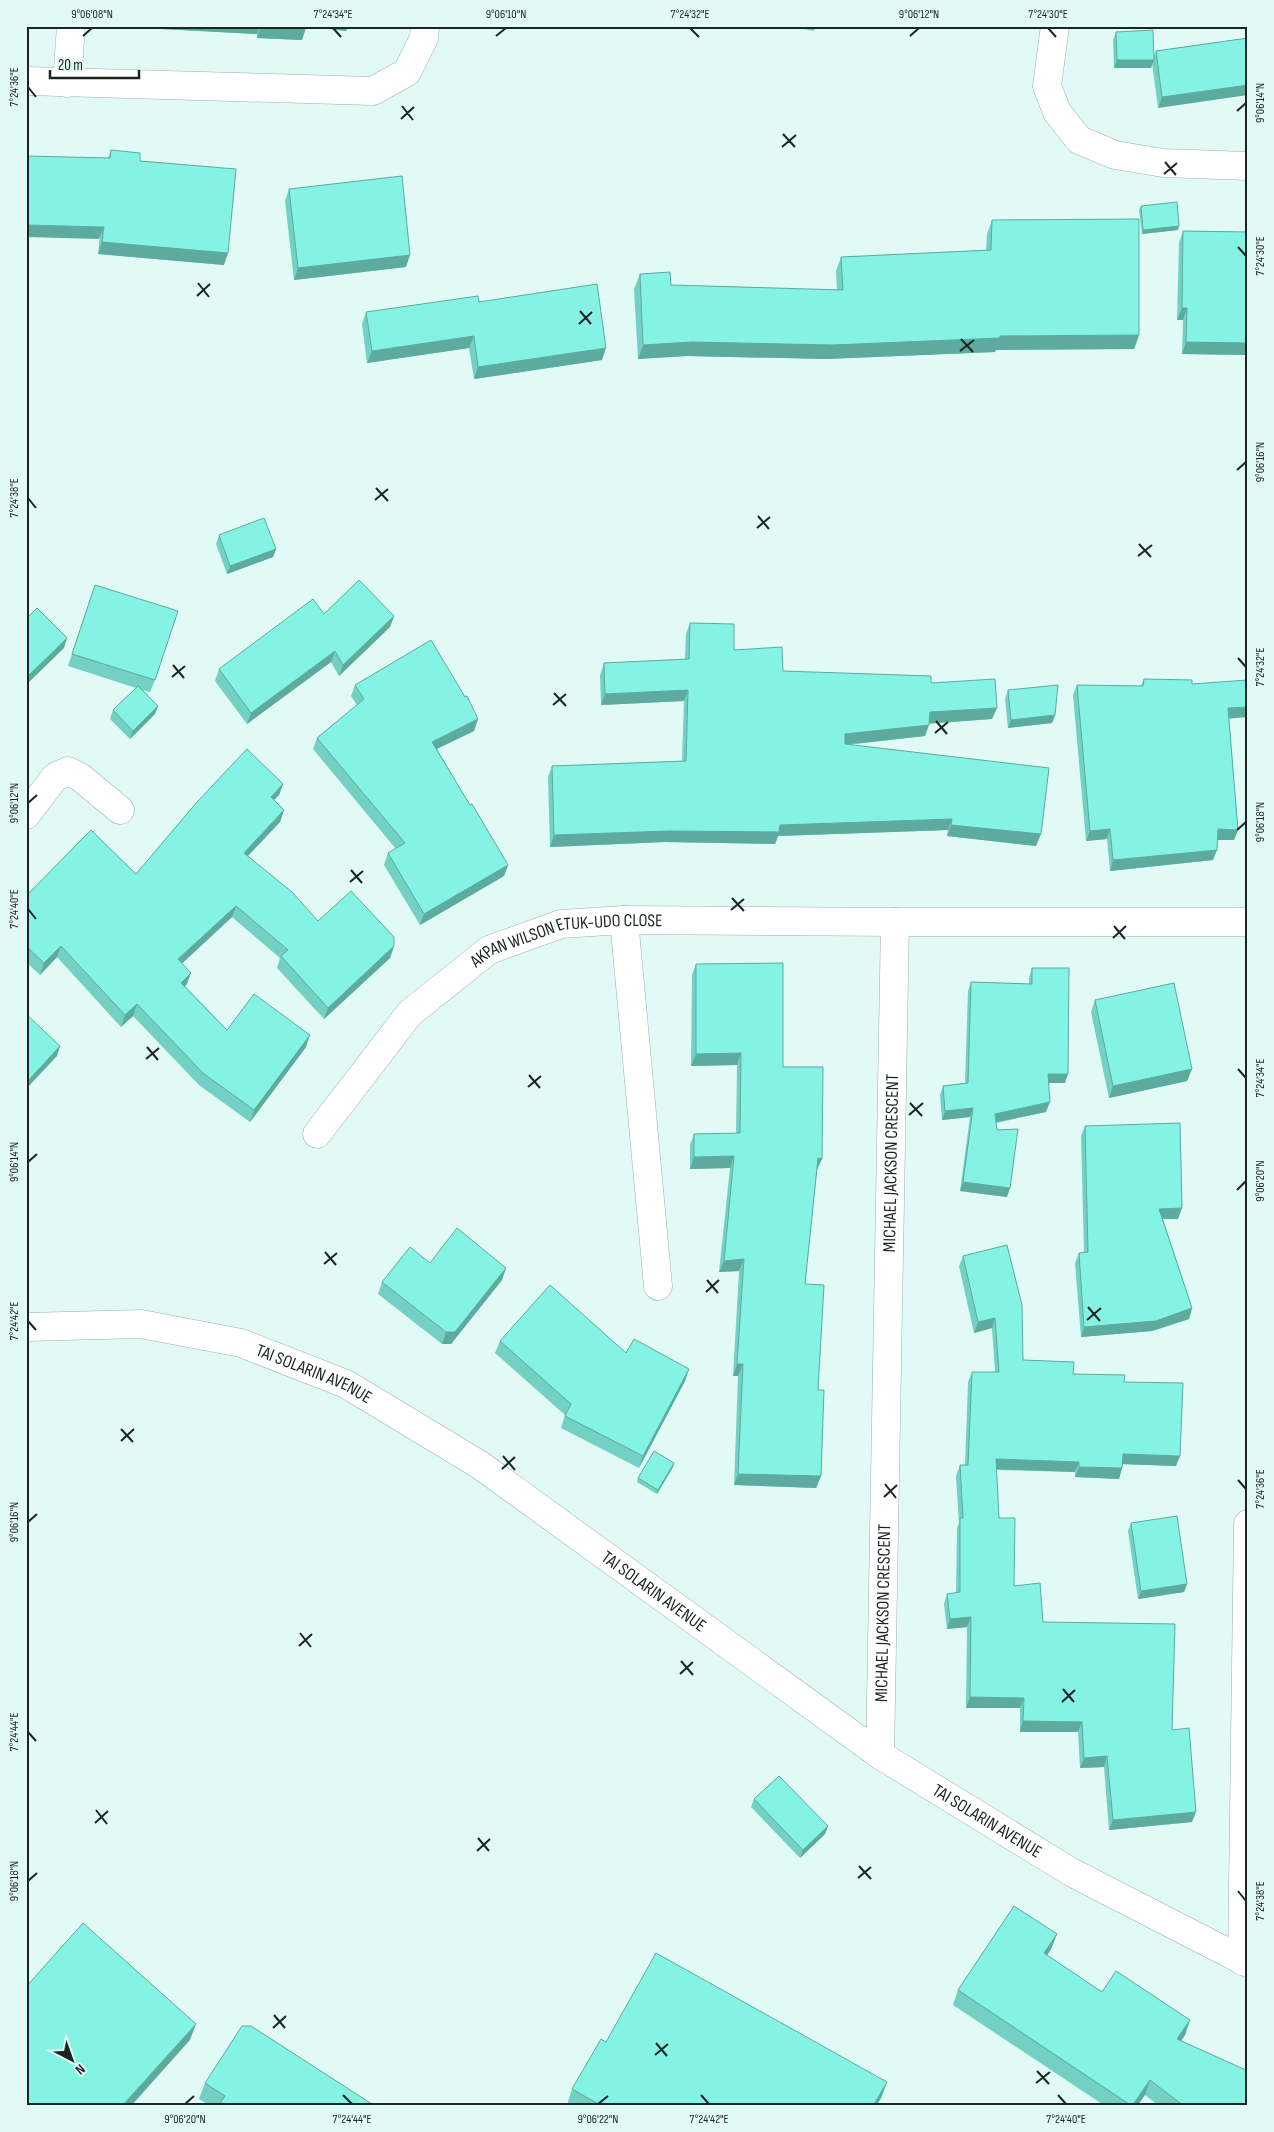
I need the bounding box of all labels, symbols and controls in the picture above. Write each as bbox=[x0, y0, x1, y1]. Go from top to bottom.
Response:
text: 9°06'08"N bbox=[71, 7, 113, 22]
text: 7°24'34"E bbox=[313, 7, 353, 22]
text: 9°06'10"N bbox=[486, 7, 526, 22]
text: 7°24'32"E bbox=[670, 7, 710, 22]
text: 9°06'12"N bbox=[899, 7, 939, 22]
text: 7°24'30"E bbox=[1028, 7, 1068, 22]
scale bar bbox=[50, 48, 139, 80]
text: 20 m bbox=[58, 56, 83, 75]
text: 7°24'36"E bbox=[7, 67, 22, 107]
text: 9°06'14"N bbox=[1253, 83, 1268, 123]
text: 7°24'30"E bbox=[1253, 236, 1268, 276]
text: 9°06'16"N bbox=[1253, 442, 1268, 482]
text: 7°24'38"E bbox=[7, 478, 22, 518]
text: 7°24'32"E bbox=[1253, 647, 1268, 687]
text: 9°06'12"N bbox=[7, 783, 22, 823]
text: 9°06'18"N bbox=[1253, 802, 1268, 842]
text: 7°24'40"E bbox=[7, 889, 22, 929]
street label: AKPAN WILSON ETUK-UDO CLOSE bbox=[465, 909, 663, 972]
text: 7°24'34"E bbox=[1253, 1058, 1268, 1098]
street label: MICHAEL JACKSON CRESCENT bbox=[879, 1074, 903, 1252]
text: 9°06'14"N bbox=[7, 1142, 22, 1182]
text: 9°06'20"N bbox=[1253, 1160, 1268, 1202]
text: 7°24'42"E bbox=[7, 1301, 22, 1341]
street label: TAI SOLARIN AVENUE bbox=[253, 1339, 376, 1408]
text: 7°24'36"E bbox=[1253, 1469, 1268, 1509]
text: 9°06'16"N bbox=[7, 1502, 22, 1542]
street label: MICHAEL JACKSON CRESCENT bbox=[870, 1524, 895, 1702]
street label: TAI SOLARIN AVENUE bbox=[598, 1546, 710, 1636]
text: 7°24'44"E bbox=[7, 1712, 22, 1752]
street label: TAI SOLARIN AVENUE bbox=[929, 1779, 1046, 1862]
text: 9°06'18"N bbox=[7, 1861, 22, 1901]
text: 7°24'38"E bbox=[1253, 1881, 1268, 1921]
north arrow bbox=[48, 2034, 98, 2084]
text: N bbox=[72, 2061, 89, 2078]
text: 9°06'20"N bbox=[164, 2112, 206, 2127]
text: 7°24'44"E bbox=[332, 2112, 372, 2127]
text: 9°06'22"N bbox=[578, 2112, 618, 2127]
text: 7°24'42"E bbox=[689, 2112, 729, 2127]
text: 7°24'40"E bbox=[1046, 2112, 1086, 2127]

